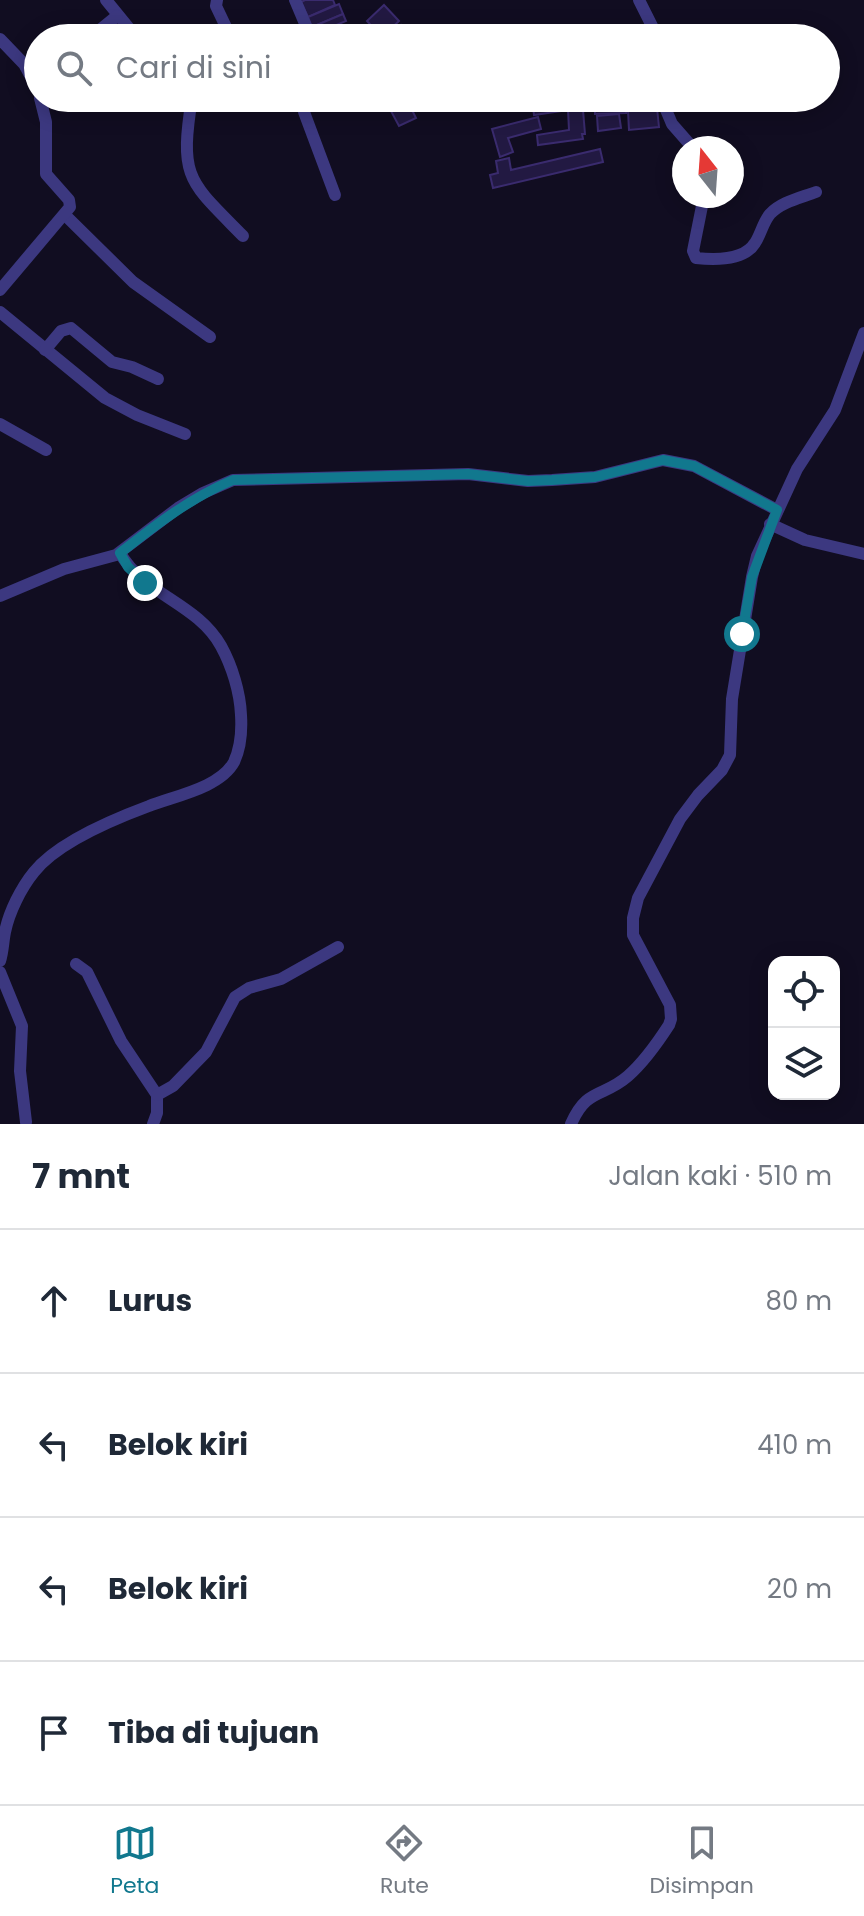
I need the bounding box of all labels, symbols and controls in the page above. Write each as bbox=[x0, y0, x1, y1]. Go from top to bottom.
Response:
search box bbox=[24, 24, 840, 112]
icon: search bbox=[52, 46, 96, 90]
text: Cari di sini bbox=[116, 46, 271, 89]
north arrow bbox=[672, 136, 744, 208]
route end bbox=[127, 565, 163, 601]
route start bbox=[724, 616, 760, 652]
map controls bbox=[768, 956, 840, 1100]
button: locate bbox=[768, 956, 840, 1028]
button: layers bbox=[768, 1028, 840, 1100]
text: 7 mnt bbox=[32, 1152, 130, 1200]
text: Jalan kaki · 510 m bbox=[608, 1158, 832, 1194]
icon: ahead bbox=[32, 1279, 76, 1323]
text: Lurus bbox=[108, 1279, 192, 1322]
text: 80 m bbox=[766, 1283, 832, 1319]
icon: left bbox=[32, 1423, 76, 1467]
text: Belok kiri bbox=[108, 1423, 248, 1466]
text: 410 m bbox=[757, 1427, 832, 1463]
icon: left bbox=[32, 1567, 76, 1611]
text: Belok kiri bbox=[108, 1567, 248, 1610]
text: 20 m bbox=[767, 1571, 832, 1607]
icon: arrive bbox=[32, 1711, 76, 1755]
text: Tiba di tujuan bbox=[108, 1711, 319, 1754]
tab: Peta bbox=[110, 1821, 159, 1902]
tab: Rute bbox=[380, 1821, 429, 1902]
tab: Disimpan bbox=[649, 1821, 754, 1902]

